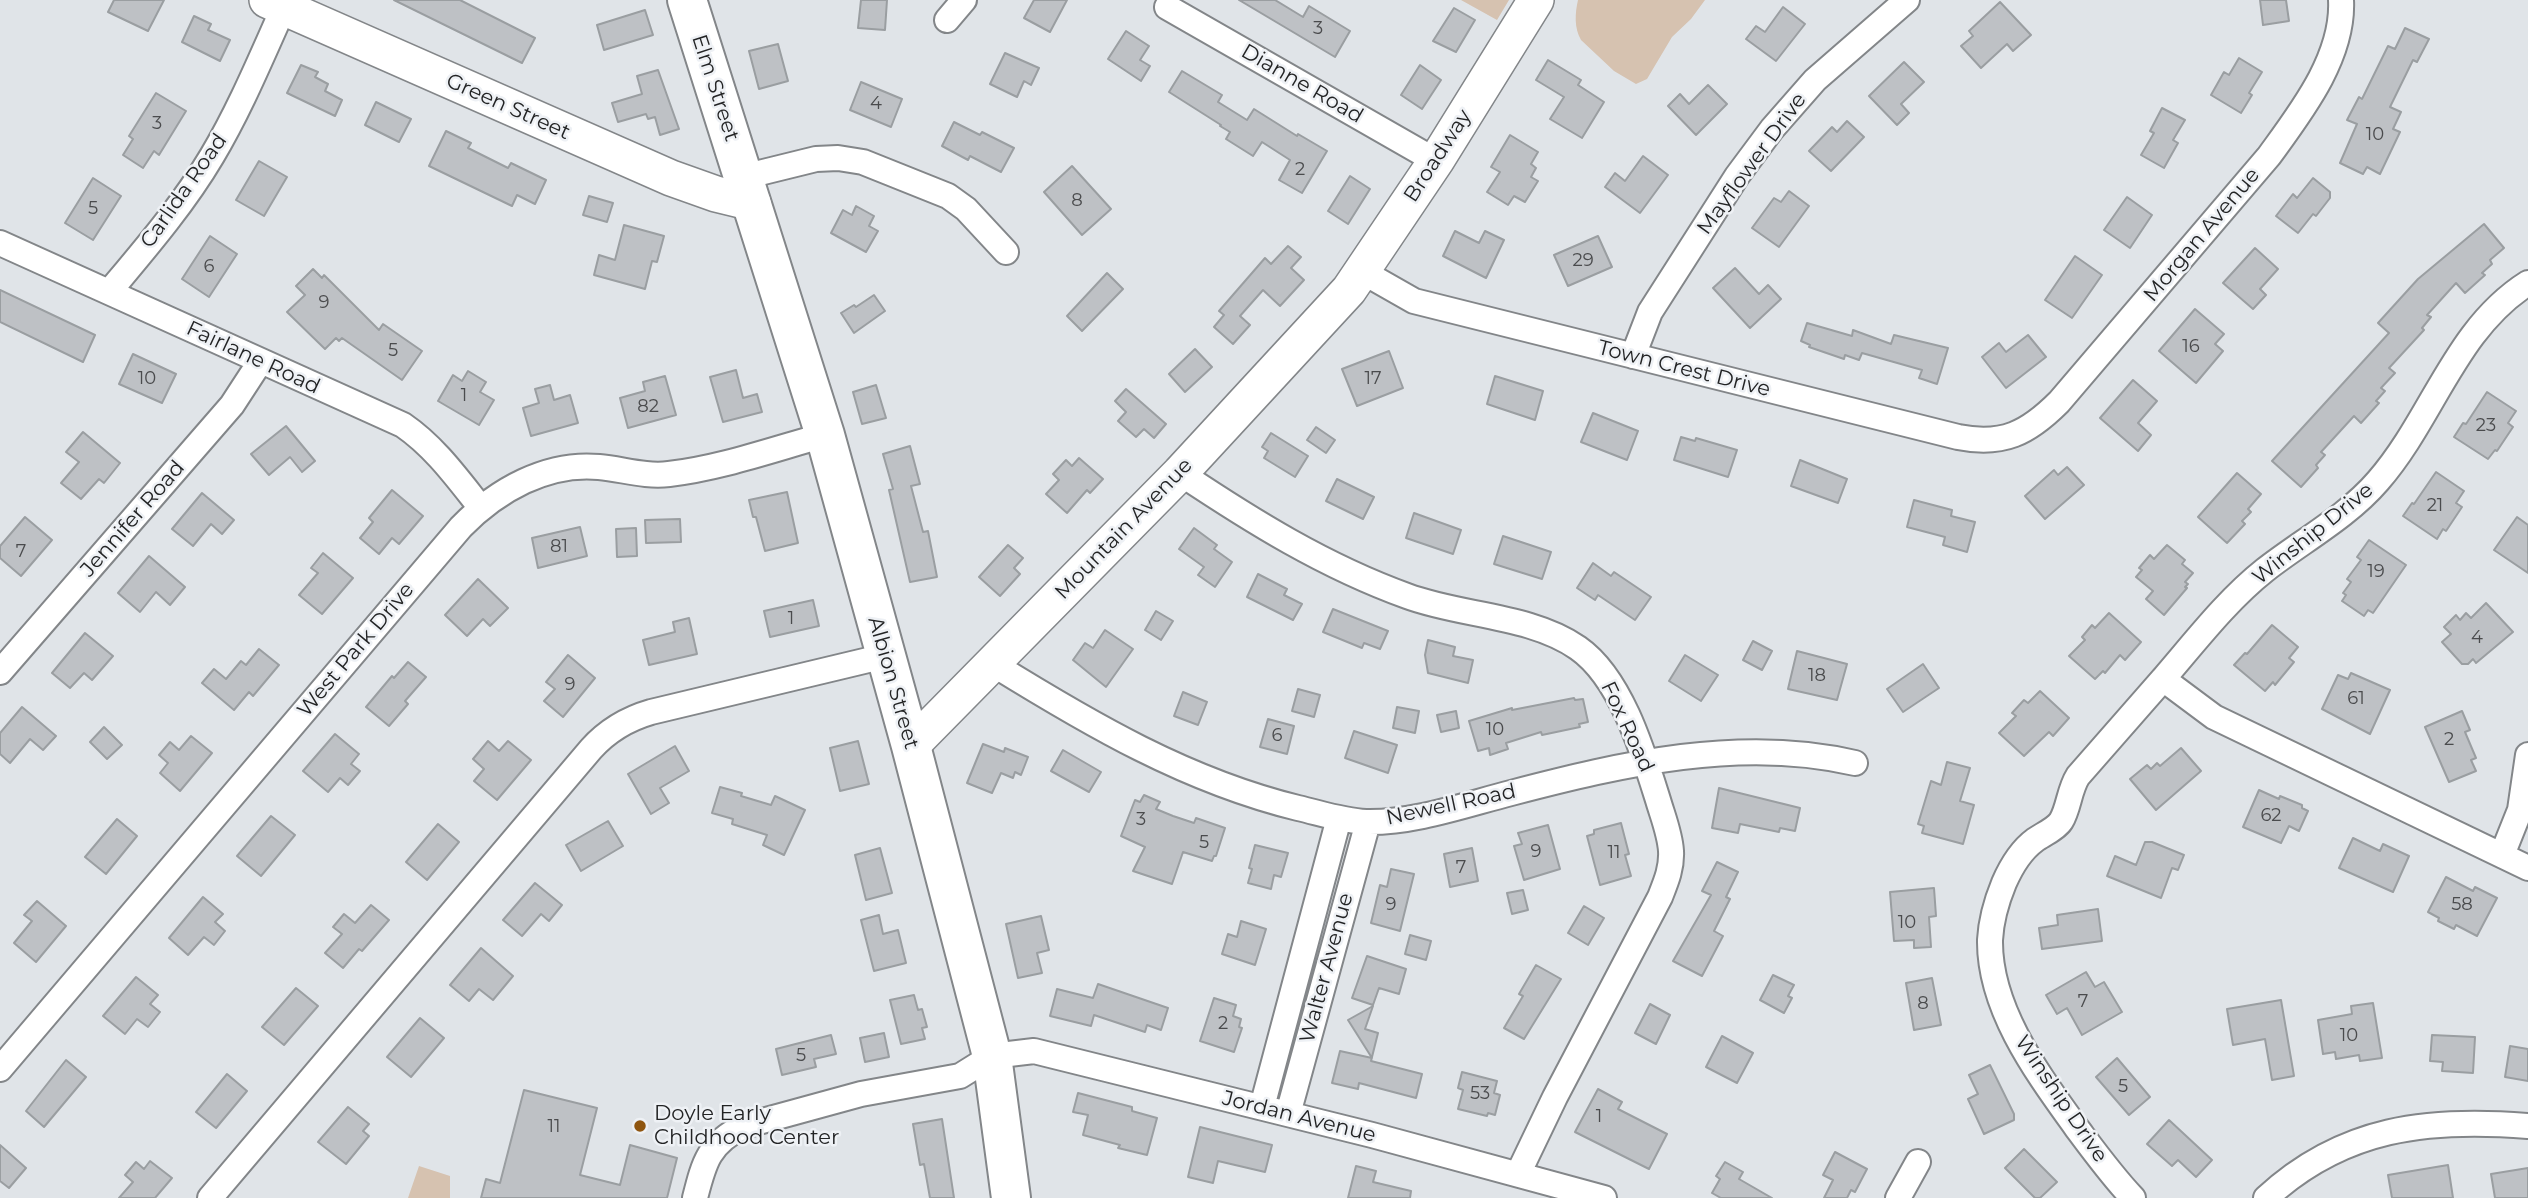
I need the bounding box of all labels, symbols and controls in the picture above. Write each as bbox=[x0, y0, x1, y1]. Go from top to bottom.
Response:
house number: 3 bbox=[1313, 18, 1323, 40]
street label: Elm Street bbox=[686, 31, 744, 145]
street label: Dianne Road bbox=[1236, 39, 1368, 129]
street label: Green Street bbox=[442, 68, 574, 146]
street label: Mayflower Drive bbox=[1692, 88, 1812, 240]
house number: 4 bbox=[870, 93, 882, 115]
street label: Broadway bbox=[1399, 105, 1477, 207]
house number: 3 bbox=[152, 113, 162, 135]
house number: 10 bbox=[2366, 124, 2384, 146]
street label: Carlida Road bbox=[135, 129, 233, 253]
house number: 2 bbox=[1295, 159, 1305, 181]
street label: Morgan Avenue bbox=[2139, 163, 2265, 307]
house number: 8 bbox=[1071, 190, 1083, 212]
house number: 5 bbox=[88, 198, 98, 220]
house number: 29 bbox=[1572, 250, 1594, 272]
house number: 6 bbox=[204, 256, 214, 278]
house number: 9 bbox=[319, 292, 329, 314]
street label: Fairlane Road bbox=[182, 316, 324, 400]
street label: Town Crest Drive bbox=[1595, 335, 1773, 403]
house number: 16 bbox=[2182, 336, 2200, 358]
house number: 5 bbox=[388, 340, 398, 362]
house number: 10 bbox=[138, 368, 156, 390]
house number: 17 bbox=[1364, 368, 1382, 390]
house number: 1 bbox=[461, 385, 467, 407]
house number: 82 bbox=[637, 396, 659, 418]
house number: 23 bbox=[2476, 415, 2496, 437]
street label: Mountain Avenue bbox=[1050, 453, 1198, 605]
street label: Jennifer Road bbox=[76, 456, 190, 582]
street label: Winship Drive bbox=[2248, 478, 2378, 590]
house number: 21 bbox=[2427, 495, 2443, 517]
house number: 81 bbox=[550, 536, 568, 558]
house number: 7 bbox=[16, 541, 26, 563]
house number: 19 bbox=[2367, 561, 2385, 583]
street label: West Park Drive bbox=[292, 578, 420, 722]
house number: 1 bbox=[788, 608, 794, 630]
street label: Albion Street bbox=[862, 614, 924, 752]
house number: 4 bbox=[2471, 627, 2483, 649]
house number: 18 bbox=[1808, 665, 1826, 687]
house number: 9 bbox=[565, 674, 575, 696]
street label: Fox Road bbox=[1595, 678, 1659, 776]
house number: 61 bbox=[2347, 688, 2365, 710]
house number: 10 bbox=[1486, 719, 1504, 741]
house number: 6 bbox=[1272, 725, 1282, 747]
house number: 2 bbox=[2444, 729, 2454, 751]
street label: Newell Road bbox=[1384, 779, 1518, 831]
house number: 62 bbox=[2260, 805, 2282, 827]
house number: 3 bbox=[1136, 809, 1146, 831]
house number: 5 bbox=[1199, 832, 1209, 854]
house number: 9 bbox=[1531, 841, 1541, 863]
house number: 11 bbox=[1608, 842, 1620, 864]
house number: 7 bbox=[1456, 857, 1466, 879]
street label: Walter Avenue bbox=[1295, 890, 1359, 1046]
house number: 9 bbox=[1386, 894, 1396, 916]
house number: 58 bbox=[2451, 894, 2473, 916]
house number: 10 bbox=[1898, 912, 1916, 934]
house number: 7 bbox=[2078, 991, 2088, 1013]
house number: 8 bbox=[1917, 993, 1929, 1015]
house number: 2 bbox=[1218, 1013, 1228, 1035]
house number: 10 bbox=[2340, 1025, 2358, 1047]
street label: Winship Drive bbox=[2009, 1031, 2113, 1167]
house number: 5 bbox=[796, 1045, 806, 1067]
house number: 5 bbox=[2118, 1076, 2128, 1098]
house number: 53 bbox=[1470, 1083, 1490, 1105]
street label: Jordan Avenue bbox=[1220, 1086, 1378, 1148]
place label: Doyle Early Childhood Center bbox=[654, 1101, 839, 1151]
house number: 1 bbox=[1596, 1106, 1602, 1128]
house number: 11 bbox=[548, 1116, 560, 1138]
marker: Doyle Early Childhood Center bbox=[632, 1118, 648, 1134]

